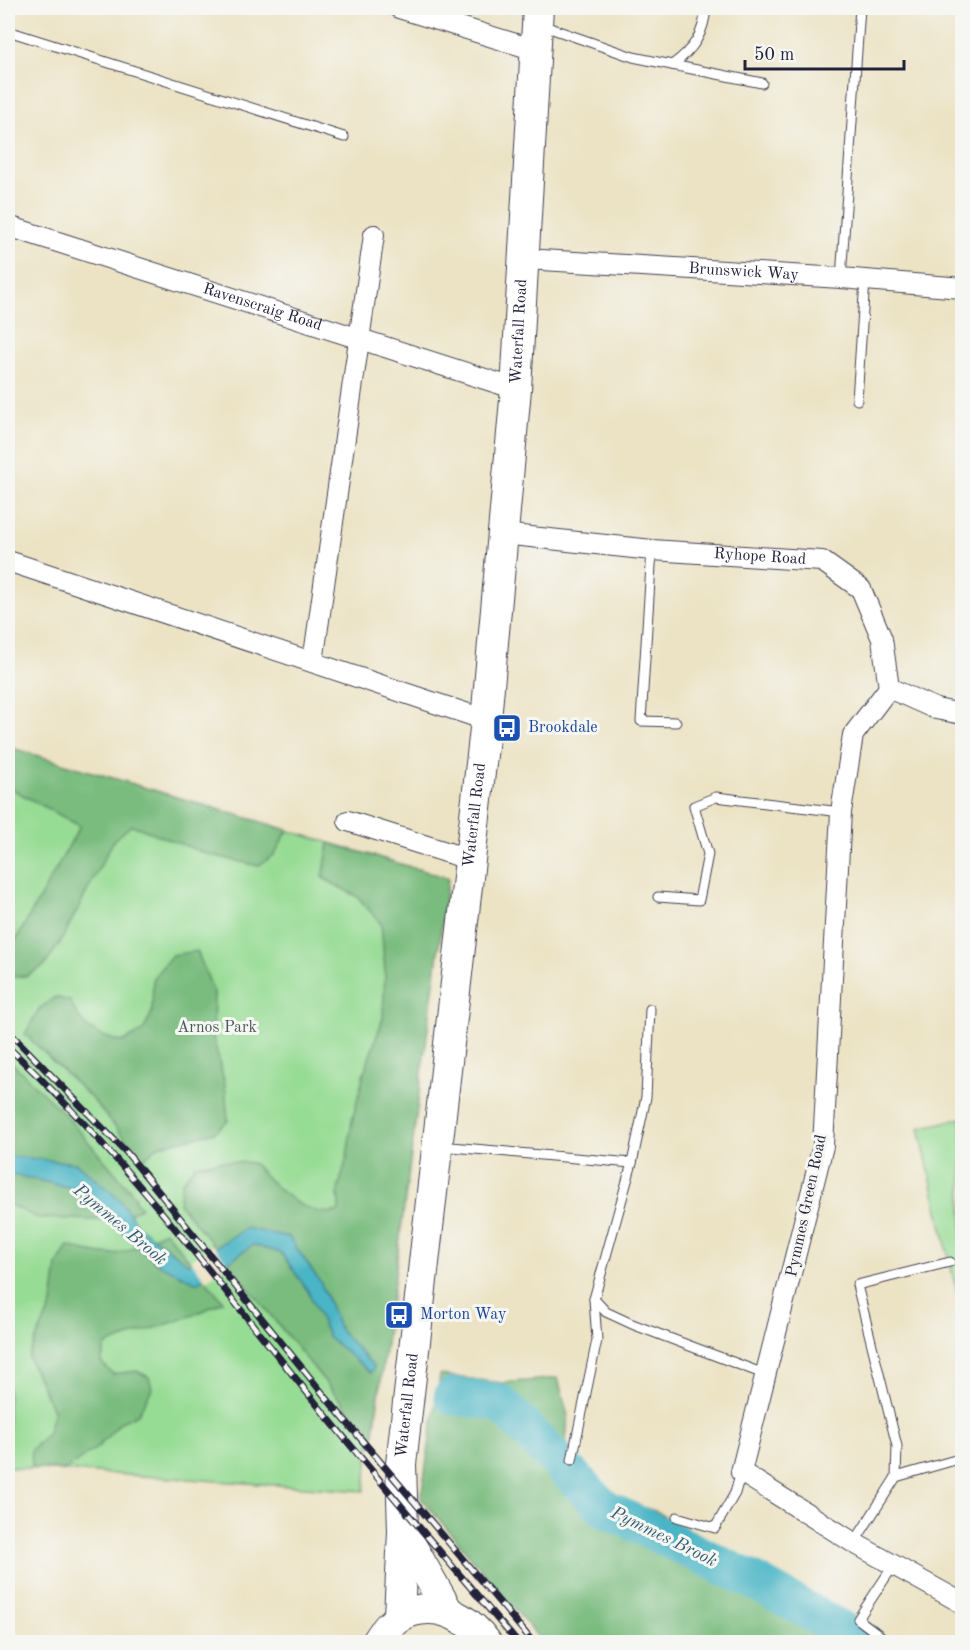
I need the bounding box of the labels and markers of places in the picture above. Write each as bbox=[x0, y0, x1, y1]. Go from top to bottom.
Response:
bus stop icon: Brookdale bbox=[491, 712, 523, 744]
place label: Brookdale bbox=[528, 720, 598, 736]
bus stop icon: Morton Way bbox=[383, 1299, 415, 1331]
place label: Morton Way bbox=[420, 1307, 507, 1323]

